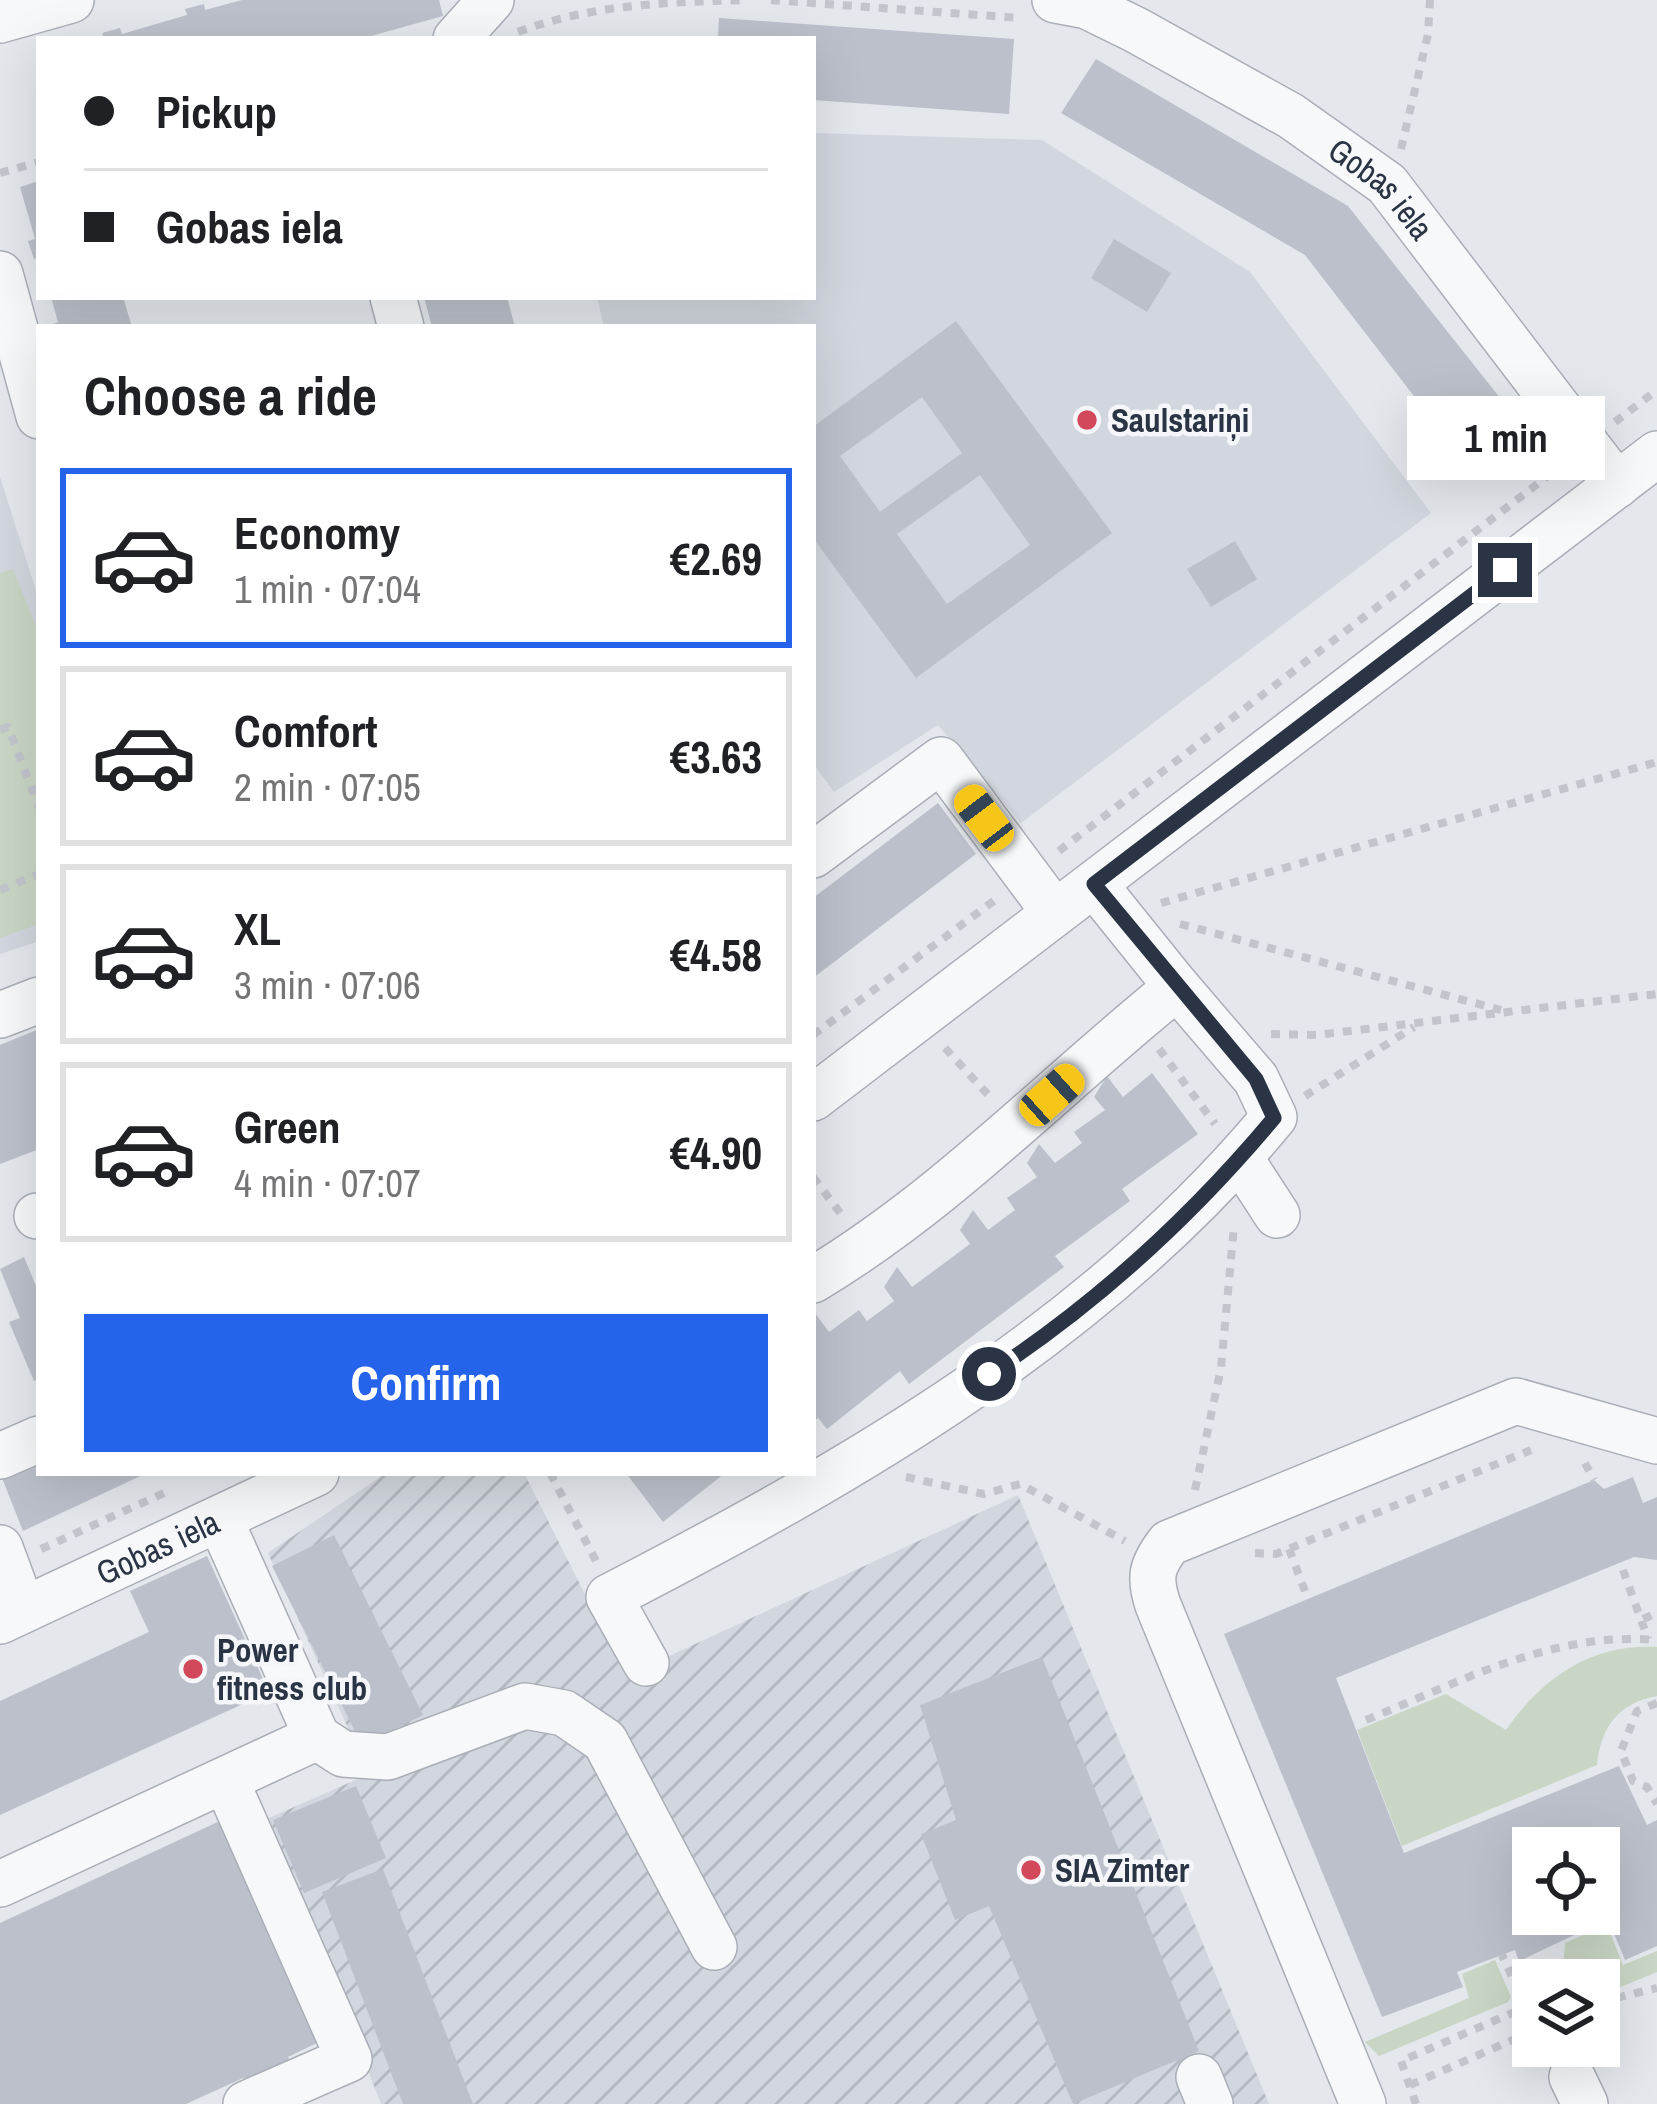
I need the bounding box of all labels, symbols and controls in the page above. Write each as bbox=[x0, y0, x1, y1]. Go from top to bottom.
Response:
text: Pickup bbox=[156, 81, 277, 142]
street label: Gobas iela bbox=[1320, 128, 1444, 249]
text: Gobas iela bbox=[156, 196, 343, 257]
text: Choose a ride bbox=[84, 359, 377, 432]
callout: 1 min bbox=[1406, 396, 1604, 480]
place label: Saulstariņi bbox=[1111, 398, 1249, 442]
marker: Saulstariņi bbox=[1074, 407, 1100, 433]
text: 1 min bbox=[1464, 412, 1548, 464]
text: Economy bbox=[234, 502, 400, 563]
icon: car bbox=[90, 504, 198, 612]
text: €2.69 bbox=[670, 528, 762, 589]
route end bbox=[1478, 543, 1532, 597]
text: 1 min · 07:04 bbox=[234, 563, 421, 615]
text: Comfort bbox=[234, 700, 377, 761]
icon: car bbox=[90, 702, 198, 810]
text: €3.63 bbox=[670, 726, 762, 787]
text: 2 min · 07:05 bbox=[234, 761, 421, 813]
car bbox=[948, 778, 1020, 858]
text: XL bbox=[234, 898, 281, 959]
icon: car bbox=[90, 900, 198, 1008]
text: €4.58 bbox=[670, 924, 762, 985]
text: 3 min · 07:06 bbox=[234, 959, 421, 1011]
car bbox=[1013, 1058, 1091, 1132]
text: Green bbox=[234, 1096, 341, 1157]
icon: car bbox=[90, 1098, 198, 1206]
text: €4.90 bbox=[670, 1122, 762, 1183]
text: 4 min · 07:07 bbox=[234, 1157, 421, 1209]
button: Confirm bbox=[84, 1314, 768, 1452]
route start bbox=[962, 1347, 1016, 1401]
street label: Gobas iela bbox=[89, 1499, 226, 1595]
place label: Power fitness club bbox=[217, 1628, 367, 1710]
marker: Power fitness club bbox=[180, 1656, 206, 1682]
map controls bbox=[1512, 1827, 1620, 2067]
button: locate bbox=[1512, 1827, 1620, 1935]
place label: SIA Zimter bbox=[1055, 1848, 1190, 1892]
marker: SIA Zimter bbox=[1018, 1857, 1044, 1883]
button: layers bbox=[1512, 1959, 1620, 2067]

